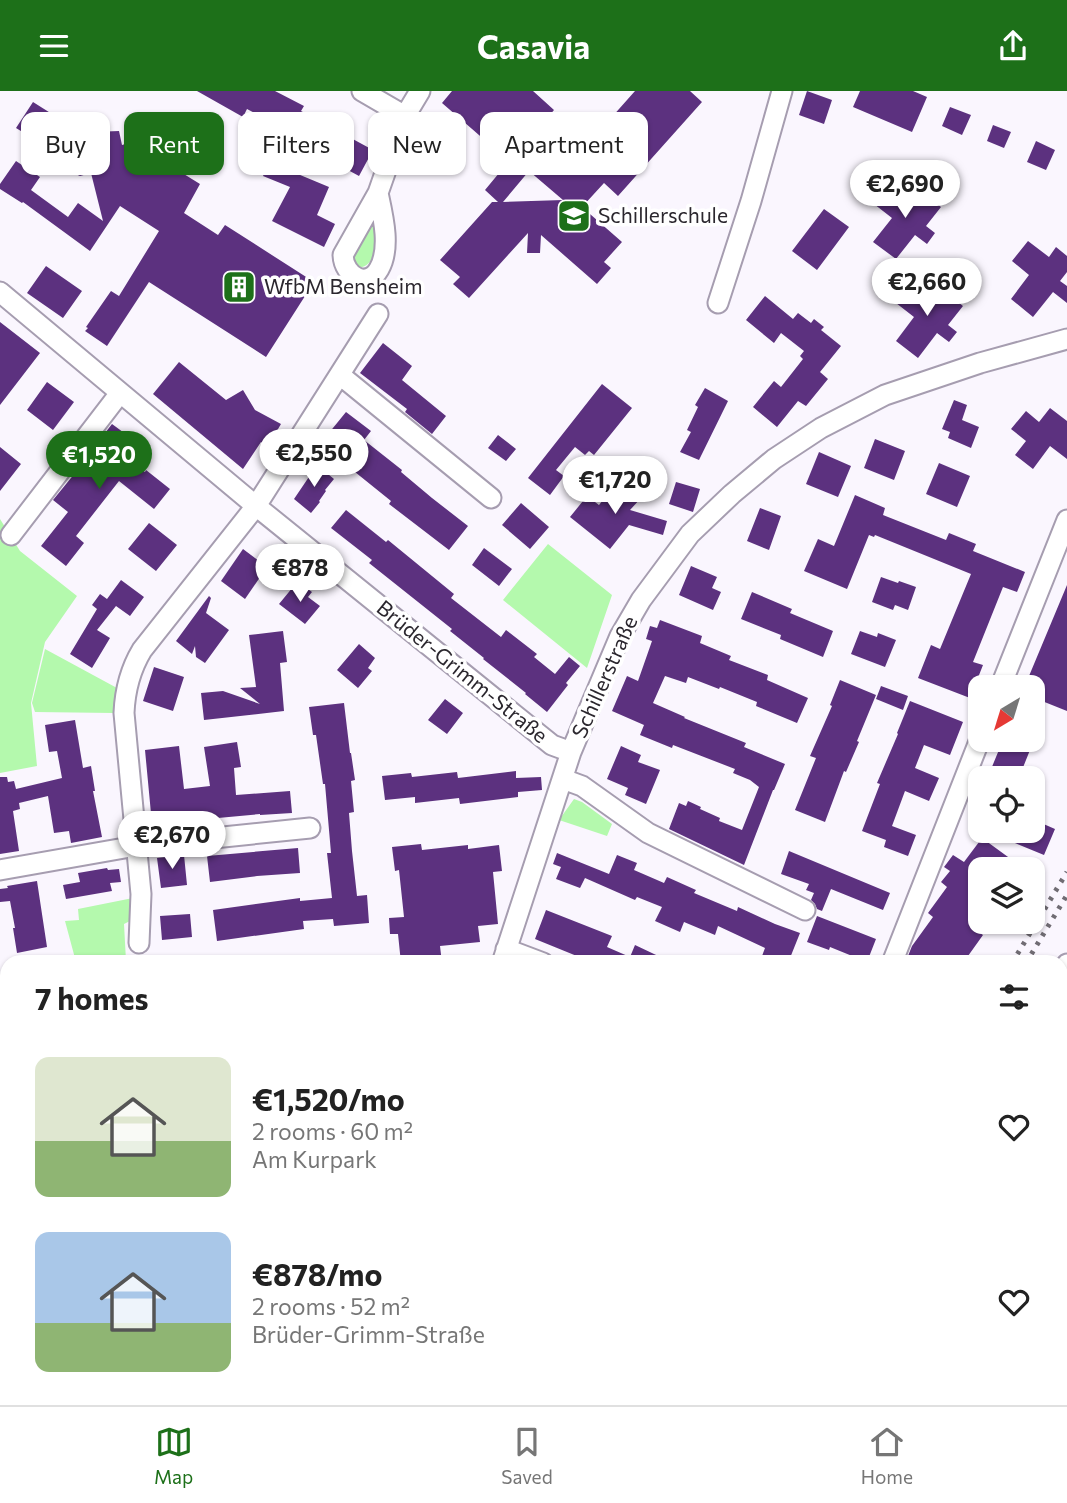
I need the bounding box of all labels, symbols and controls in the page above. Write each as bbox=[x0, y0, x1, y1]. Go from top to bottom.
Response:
text: Casavia bbox=[477, 26, 590, 66]
icon: menu bbox=[35, 27, 73, 65]
icon: share bbox=[994, 27, 1032, 65]
chip: Buy bbox=[21, 112, 110, 175]
chip: Rent bbox=[124, 112, 224, 175]
chip: Filters bbox=[238, 112, 354, 175]
chip: New bbox=[368, 112, 466, 175]
chip: Apartment bbox=[480, 112, 648, 175]
pin: €2,690 bbox=[848, 160, 962, 220]
text: €2,690 bbox=[866, 169, 944, 197]
school or university icon: Schillerschule bbox=[555, 197, 593, 235]
place label: Schillerschule bbox=[598, 202, 728, 227]
pin: €2,660 bbox=[870, 259, 984, 318]
text: €2,660 bbox=[888, 267, 966, 295]
building icon: WfbM Bensheim bbox=[220, 268, 258, 306]
place label: WfbM Bensheim bbox=[264, 273, 422, 298]
pin: €2,550 bbox=[257, 429, 371, 489]
pin: €1,520 bbox=[42, 431, 156, 491]
text: €2,550 bbox=[275, 438, 353, 466]
text: €1,520 bbox=[62, 440, 136, 468]
pin: €1,720 bbox=[558, 457, 672, 516]
text: €1,720 bbox=[579, 465, 652, 493]
pin: €878 bbox=[259, 545, 341, 604]
text: €878 bbox=[272, 553, 328, 581]
street label: Brüder-Grimm-Straße bbox=[372, 594, 553, 747]
street label: Schillerstraße bbox=[566, 611, 642, 741]
north arrow bbox=[968, 675, 1045, 753]
map controls bbox=[968, 675, 1045, 934]
button: locate bbox=[968, 766, 1045, 843]
pin: €2,670 bbox=[115, 811, 229, 871]
text: €2,670 bbox=[134, 820, 210, 848]
button: layers bbox=[968, 857, 1045, 934]
icon: filters bbox=[995, 978, 1033, 1016]
text: 7 homes bbox=[35, 979, 148, 1016]
text: €1,520/mo bbox=[252, 1080, 405, 1117]
icon: home bbox=[91, 1085, 175, 1169]
icon: heart bbox=[995, 1108, 1033, 1146]
text: 2 rooms · 60 m² bbox=[252, 1117, 413, 1145]
text: Am Kurpark bbox=[252, 1145, 377, 1173]
text: €878/mo bbox=[252, 1255, 382, 1292]
icon: home bbox=[91, 1260, 175, 1344]
icon: heart bbox=[995, 1283, 1033, 1321]
text: 2 rooms · 52 m² bbox=[252, 1292, 410, 1320]
text: Brüder-Grimm-Straße bbox=[252, 1320, 485, 1348]
tab: Map bbox=[154, 1423, 193, 1488]
tab: Saved bbox=[501, 1423, 553, 1488]
tab: Home bbox=[861, 1423, 913, 1488]

